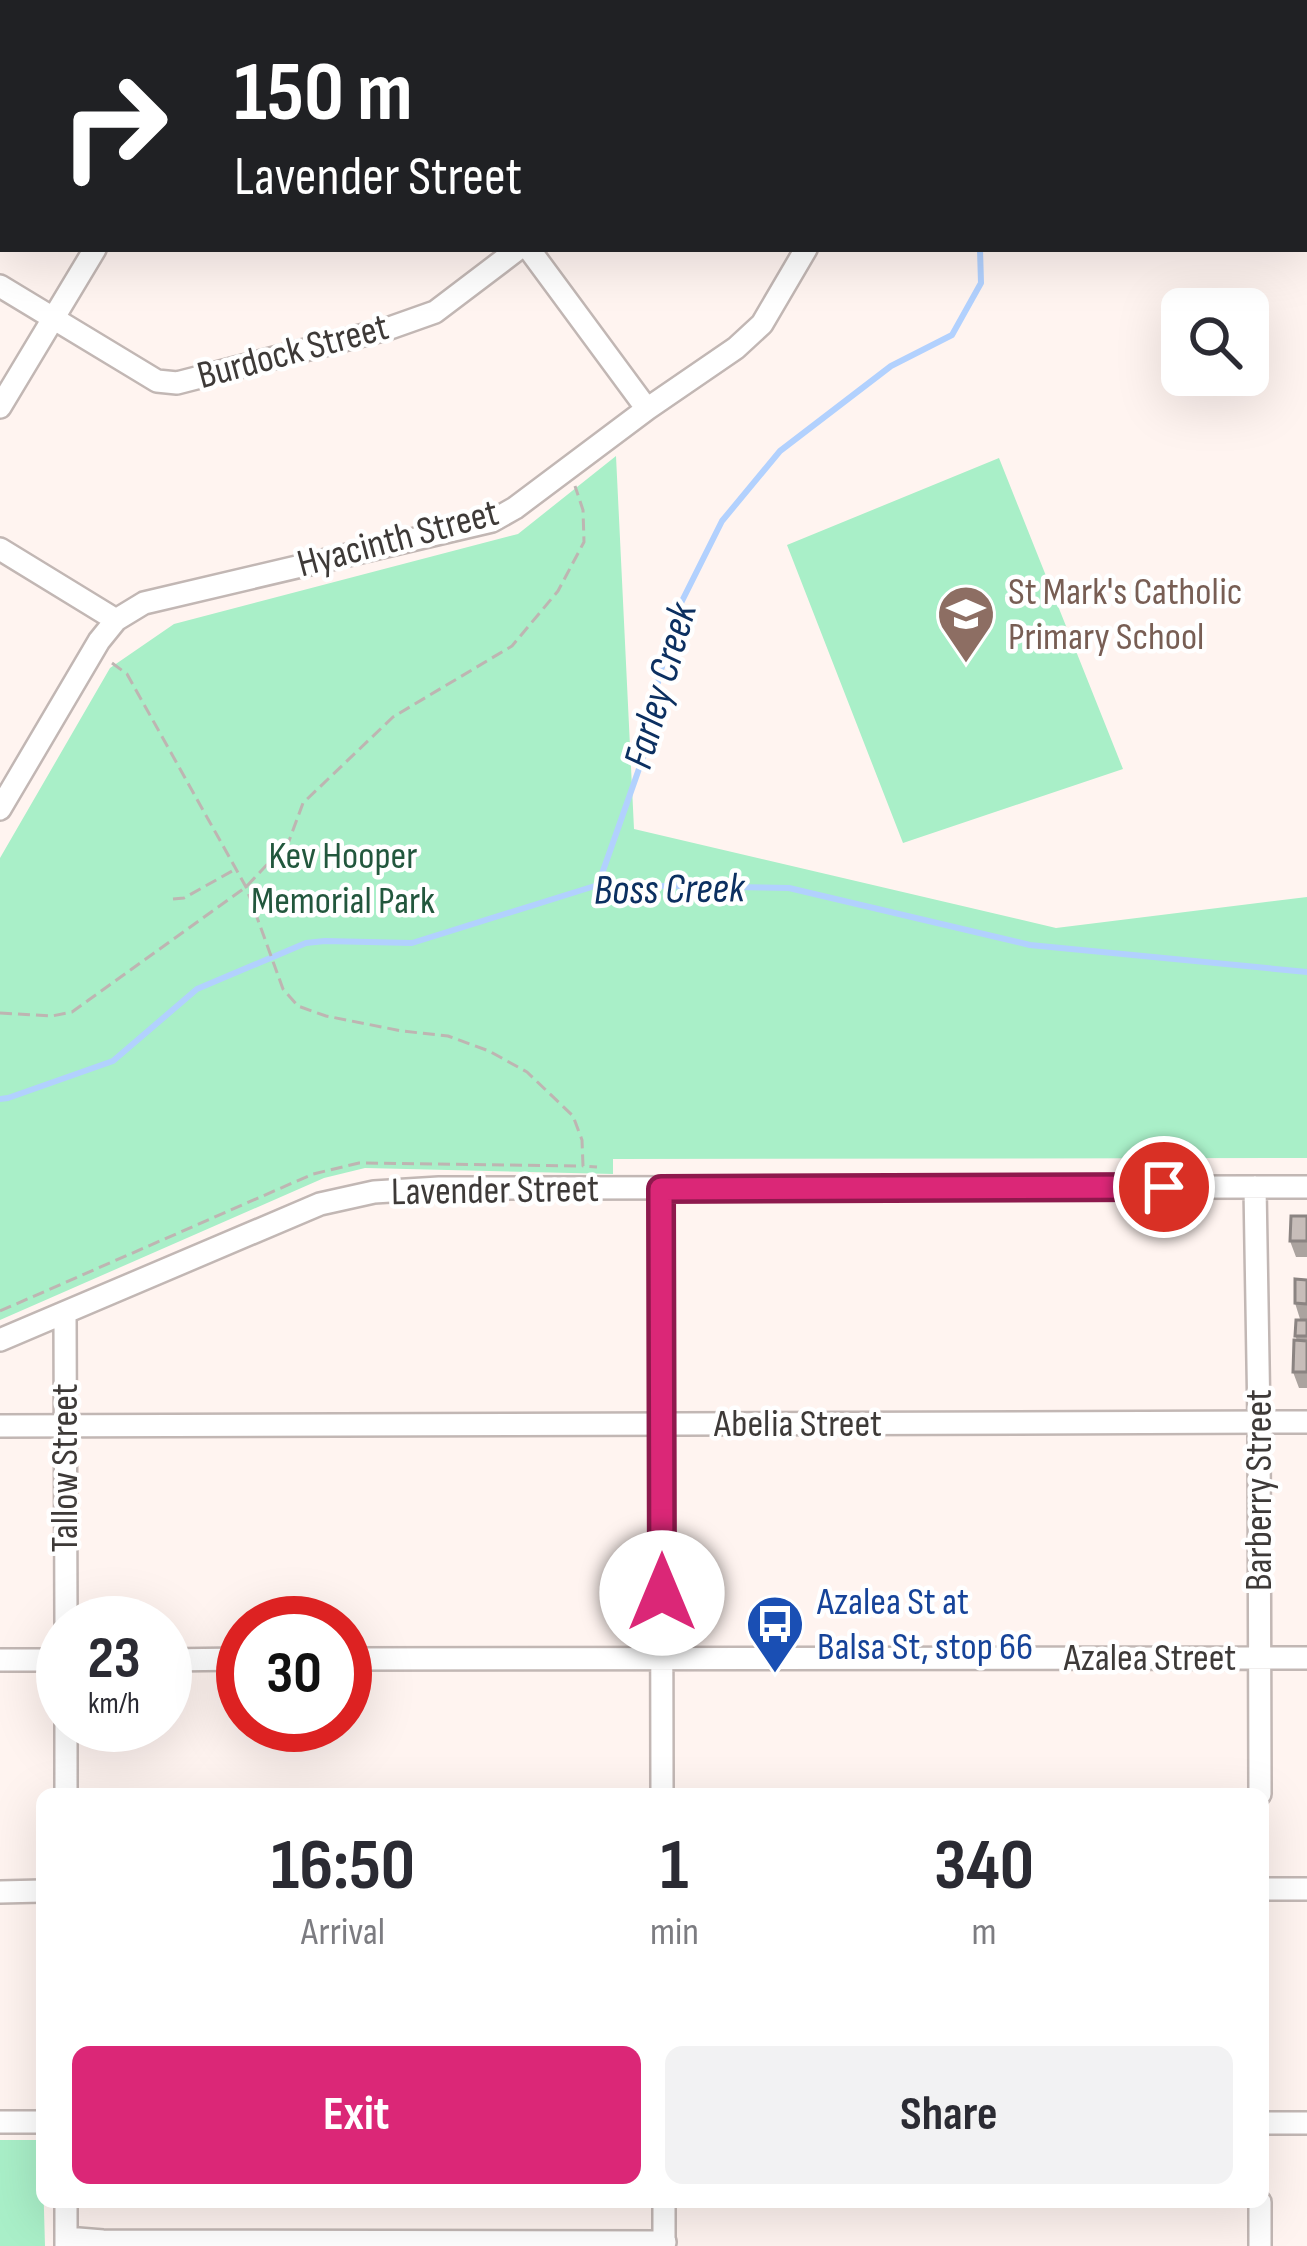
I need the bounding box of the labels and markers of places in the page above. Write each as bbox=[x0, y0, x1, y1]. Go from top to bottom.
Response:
place label: St Mark's Catholic Primary School bbox=[1008, 569, 1242, 661]
school or university icon: St Mark's Catholic Primary School bbox=[935, 583, 997, 665]
pin bbox=[1113, 1136, 1215, 1238]
place label: Azalea St at Balsa St, stop 66 bbox=[816, 1579, 1033, 1671]
bus stop icon: Azalea St at Balsa St, stop 66 bbox=[744, 1593, 806, 1675]

